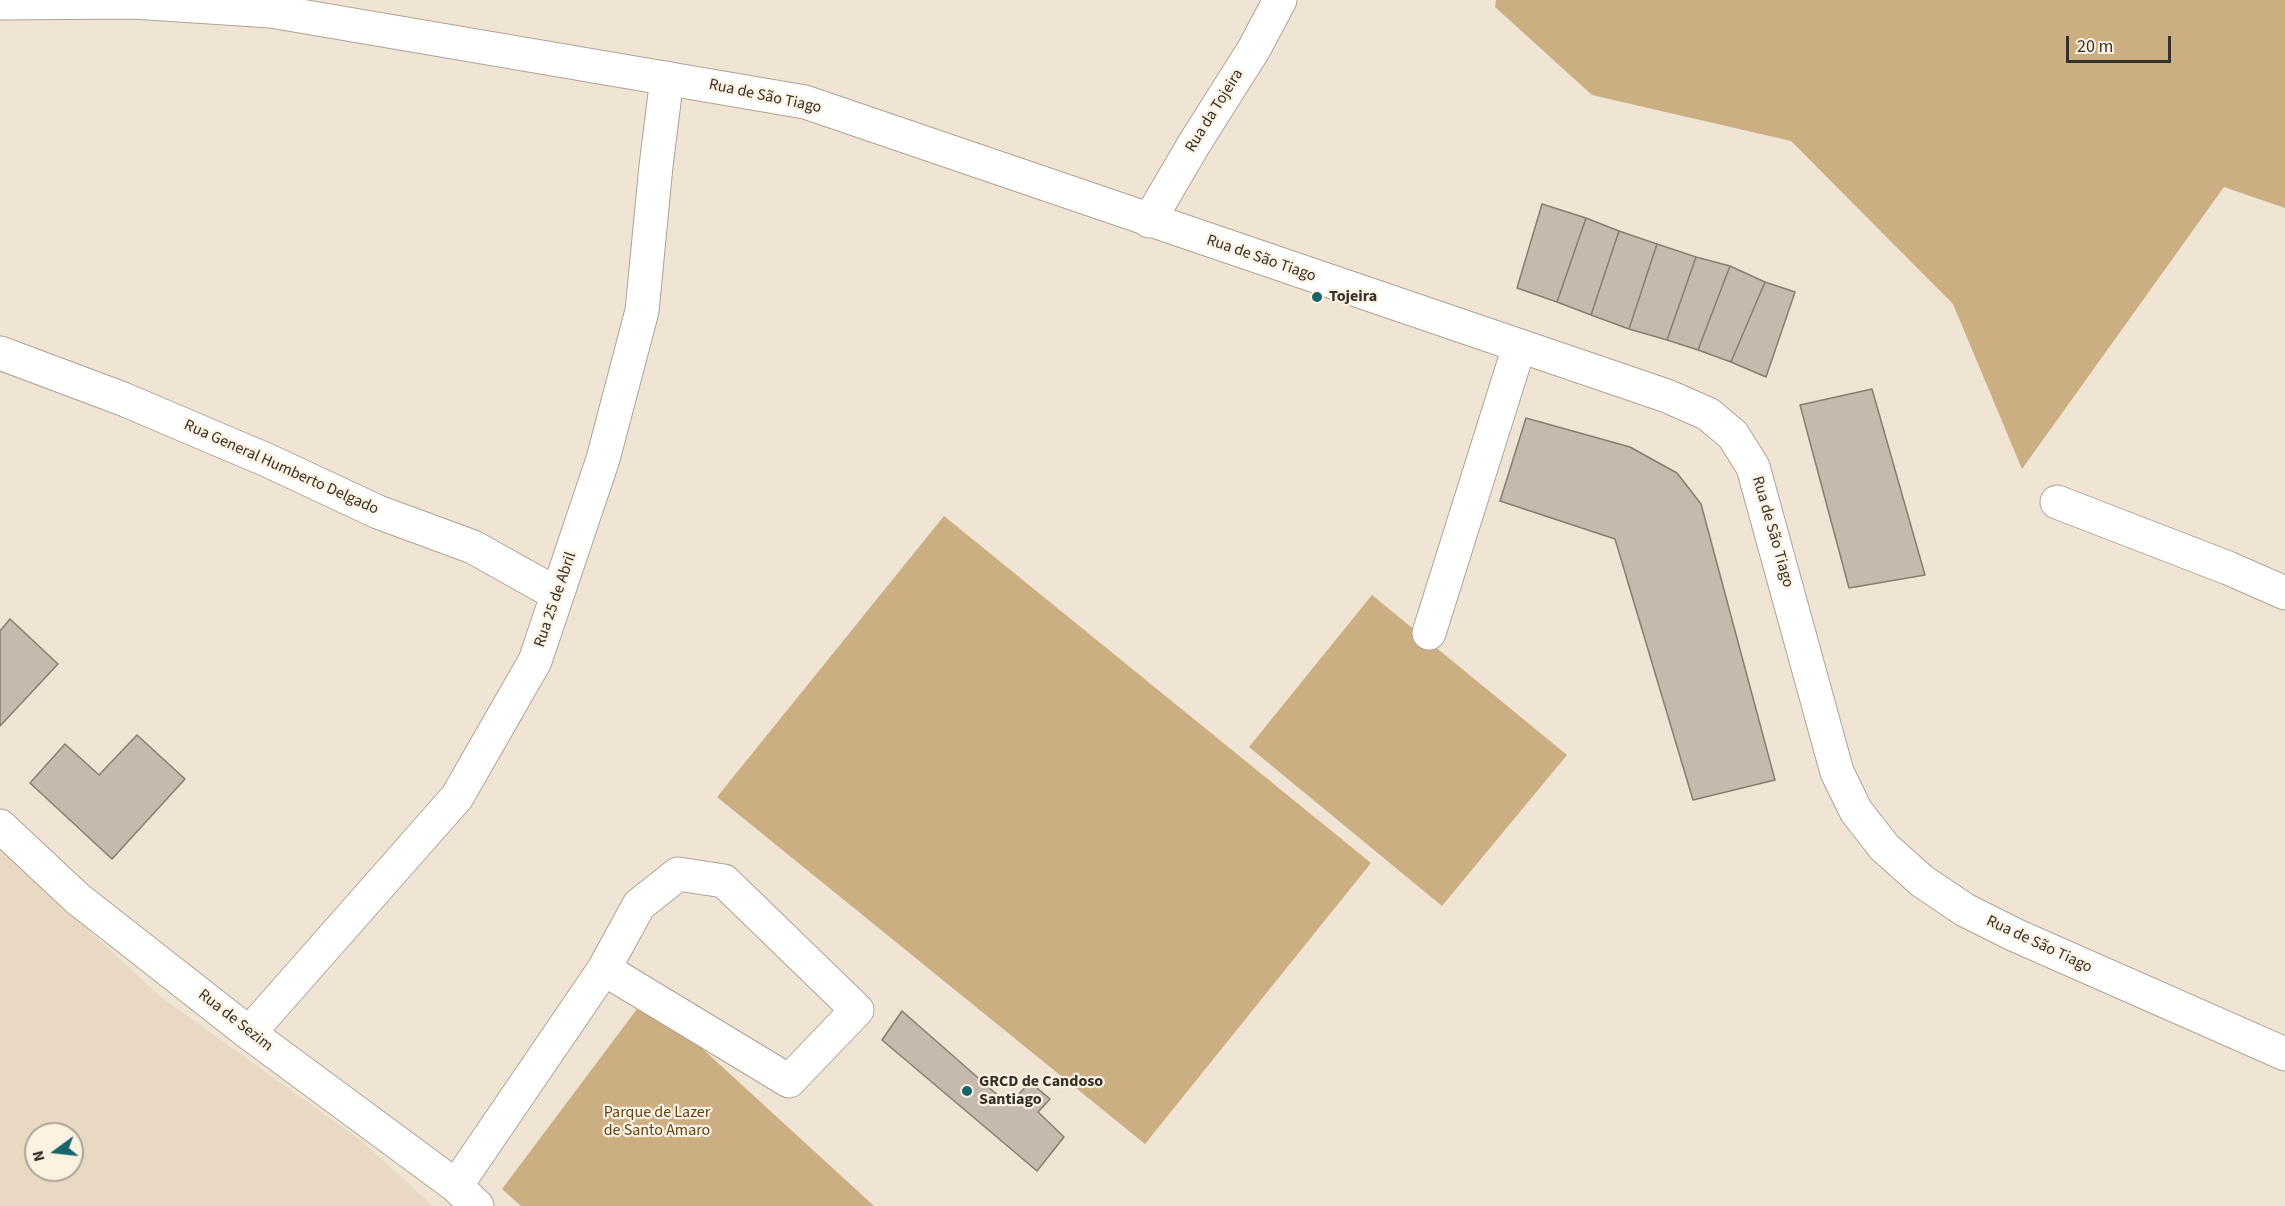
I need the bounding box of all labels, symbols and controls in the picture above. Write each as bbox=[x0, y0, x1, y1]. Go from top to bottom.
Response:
scale bar bbox=[2069, 24, 2174, 62]
text: 20 m bbox=[2077, 34, 2113, 59]
street label: Rua da Tojeira bbox=[1182, 66, 1248, 156]
street label: Rua de São Tiago bbox=[707, 76, 823, 118]
street label: Rua de São Tiago bbox=[1204, 231, 1318, 287]
place label: Tojeira bbox=[1329, 287, 1377, 307]
marker: Tojeira bbox=[1310, 290, 1324, 304]
street label: Rua General Humberto Delgado bbox=[181, 416, 381, 520]
street label: Rua de São Tiago bbox=[1747, 474, 1797, 590]
street label: Rua 25 de Abril bbox=[531, 550, 581, 650]
street label: Rua de São Tiago bbox=[1983, 912, 2095, 978]
street label: Rua de Sezim bbox=[194, 986, 276, 1056]
place label: GRCD de Candoso Santiago bbox=[979, 1072, 1103, 1110]
marker: GRCD de Candoso Santiago bbox=[960, 1084, 974, 1098]
park label: Parque de Lazer de Santo Amaro bbox=[604, 1103, 710, 1141]
north arrow bbox=[24, 1122, 84, 1182]
text: N bbox=[27, 1148, 51, 1164]

